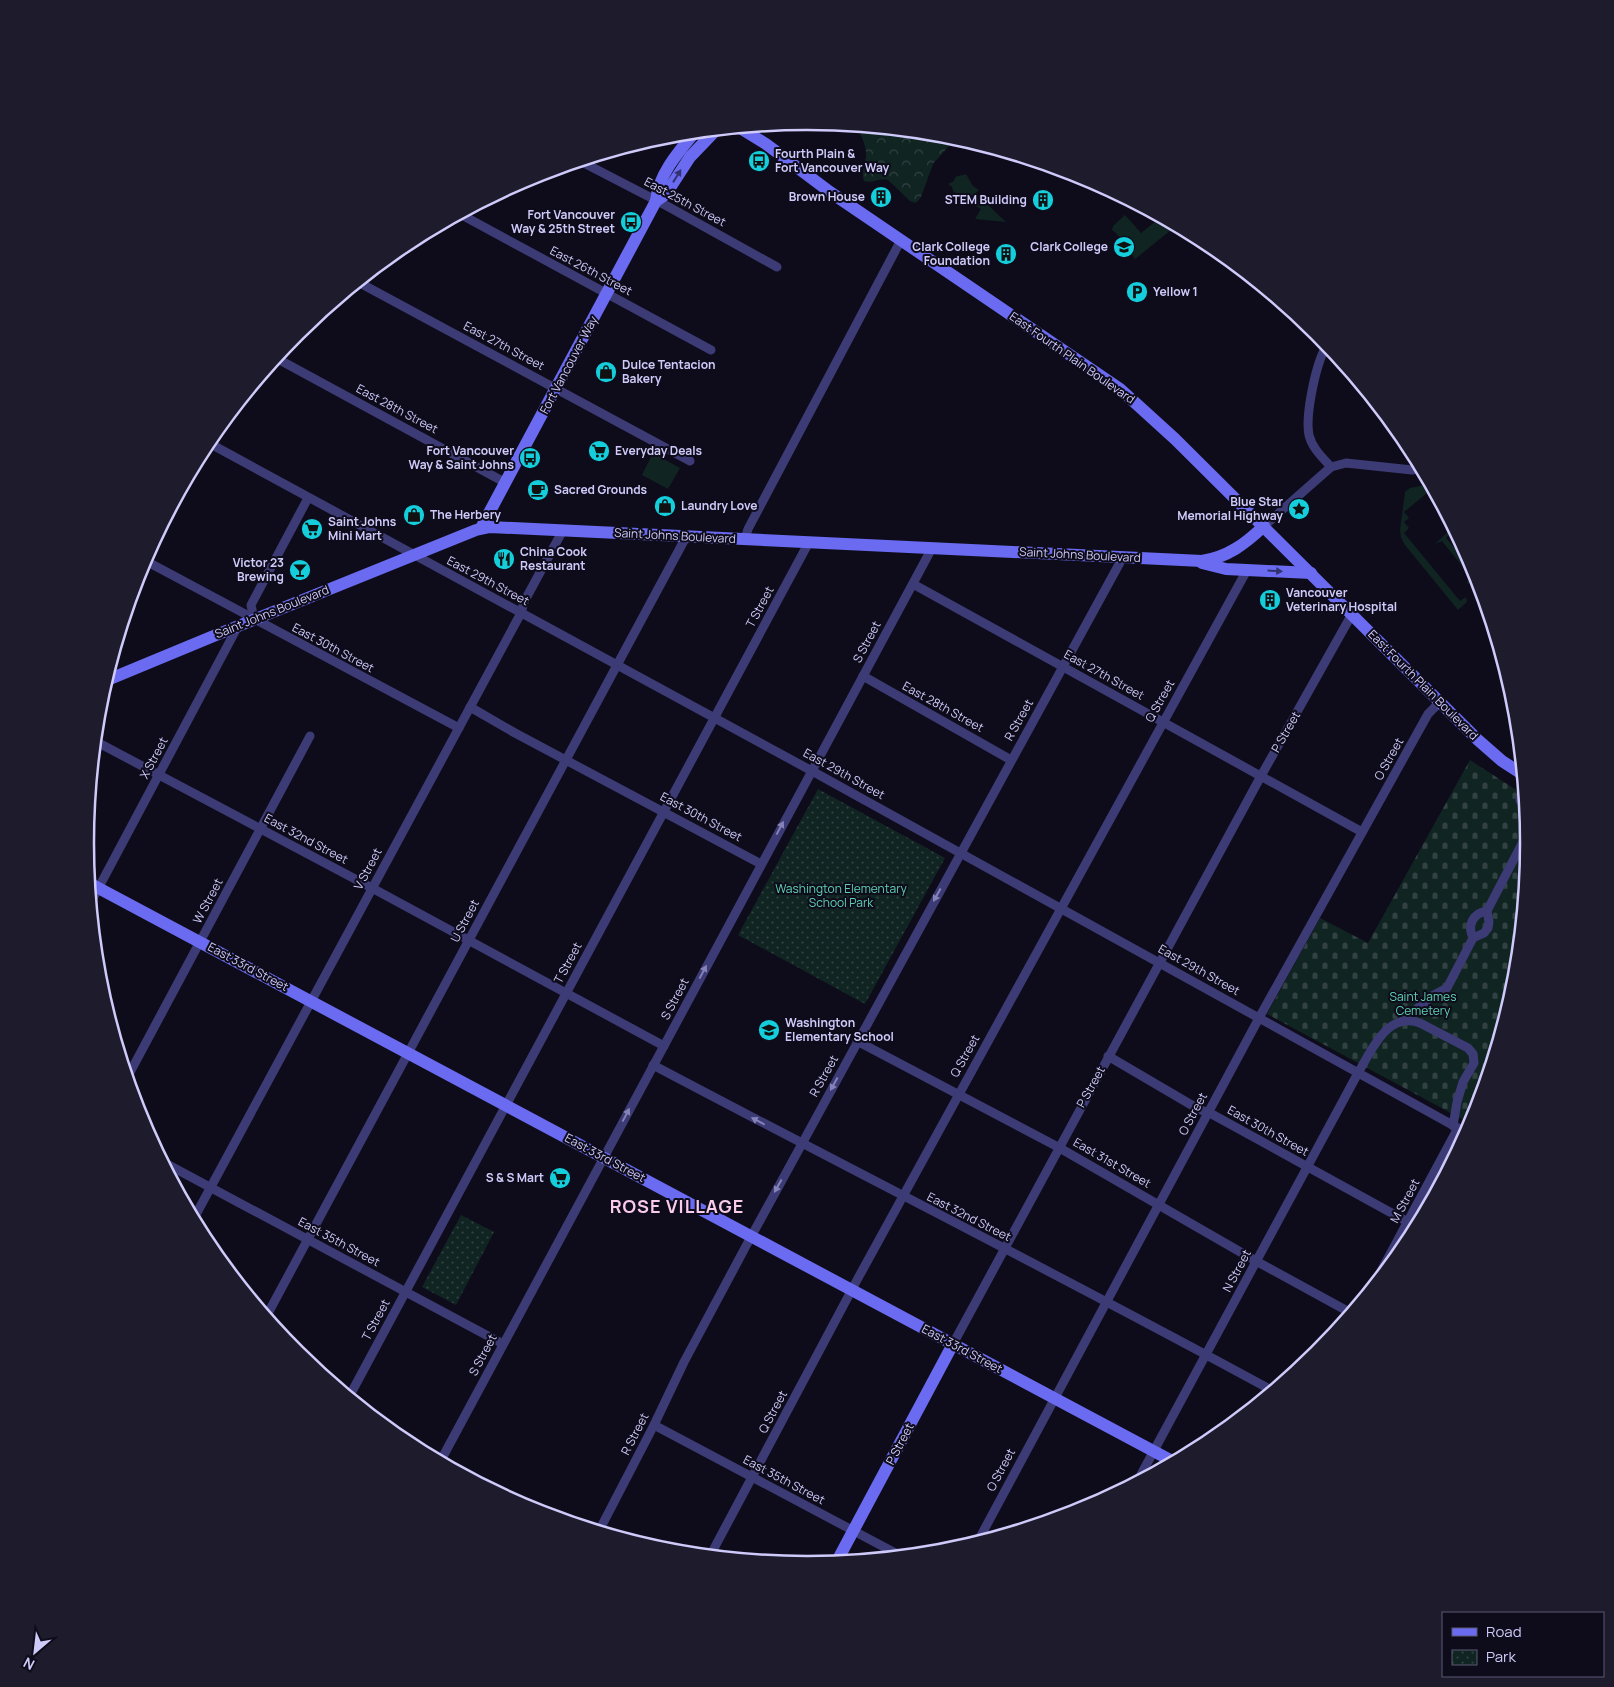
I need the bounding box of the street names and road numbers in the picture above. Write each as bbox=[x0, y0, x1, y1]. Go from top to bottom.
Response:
street label: East 25th Street bbox=[641, 173, 729, 230]
street label: East 26th Street bbox=[547, 242, 636, 299]
street label: East Fourth Plain Boulevard bbox=[1006, 308, 1138, 407]
street label: Fort Vancouver Way bbox=[536, 312, 602, 417]
street label: East 27th Street bbox=[461, 317, 548, 374]
street label: East 28th Street bbox=[353, 380, 441, 437]
street label: Saint Johns Boulevard bbox=[614, 524, 736, 547]
street label: Saint Johns Boulevard bbox=[1019, 543, 1141, 566]
street label: East 29th Street bbox=[444, 552, 533, 609]
street label: Saint Johns Boulevard bbox=[212, 581, 331, 642]
street label: T Street bbox=[742, 583, 778, 630]
street label: S Street bbox=[848, 618, 885, 666]
street label: East 30th Street bbox=[289, 619, 377, 676]
street label: East Fourth Plain Boulevard bbox=[1364, 626, 1482, 744]
street label: East 27th Street bbox=[1061, 645, 1148, 704]
street label: Q Street bbox=[1141, 676, 1178, 725]
street label: East 28th Street bbox=[900, 677, 987, 736]
street label: R Street bbox=[1000, 696, 1037, 744]
street label: P Street bbox=[1267, 708, 1304, 755]
street label: X Street bbox=[136, 734, 172, 782]
street label: O Street bbox=[1370, 734, 1407, 783]
street label: East 29th Street bbox=[800, 744, 888, 803]
street label: East 30th Street bbox=[657, 788, 745, 845]
street label: East 32nd Street bbox=[261, 809, 351, 868]
street label: V Street bbox=[350, 845, 386, 893]
street label: W Street bbox=[189, 875, 227, 926]
street label: U Street bbox=[446, 896, 483, 945]
street label: East 33rd Street bbox=[205, 938, 292, 995]
street label: T Street bbox=[550, 939, 586, 986]
street label: East 29th Street bbox=[1155, 940, 1243, 999]
street label: S Street bbox=[656, 975, 693, 1023]
street label: Q Street bbox=[946, 1031, 983, 1080]
street label: R Street bbox=[805, 1052, 842, 1100]
street label: P Street bbox=[1072, 1063, 1109, 1111]
street label: O Street bbox=[1174, 1089, 1211, 1138]
street label: East 30th Street bbox=[1225, 1101, 1312, 1160]
street label: East 33rd Street bbox=[562, 1129, 649, 1186]
street label: East 31st Street bbox=[1070, 1133, 1154, 1192]
street label: M Street bbox=[1386, 1176, 1423, 1226]
street label: East 32nd Street bbox=[924, 1188, 1014, 1245]
street label: East 35th Street bbox=[295, 1213, 383, 1270]
street label: N Street bbox=[1218, 1246, 1255, 1295]
street label: T Street bbox=[358, 1296, 394, 1343]
street label: East 33rd Street bbox=[919, 1320, 1006, 1377]
street label: S Street bbox=[464, 1331, 501, 1379]
street label: Q Street bbox=[754, 1387, 791, 1436]
street label: R Street bbox=[617, 1410, 652, 1458]
street label: P Street bbox=[882, 1420, 918, 1468]
street label: O Street bbox=[982, 1445, 1019, 1494]
street label: East 35th Street bbox=[740, 1451, 828, 1508]

